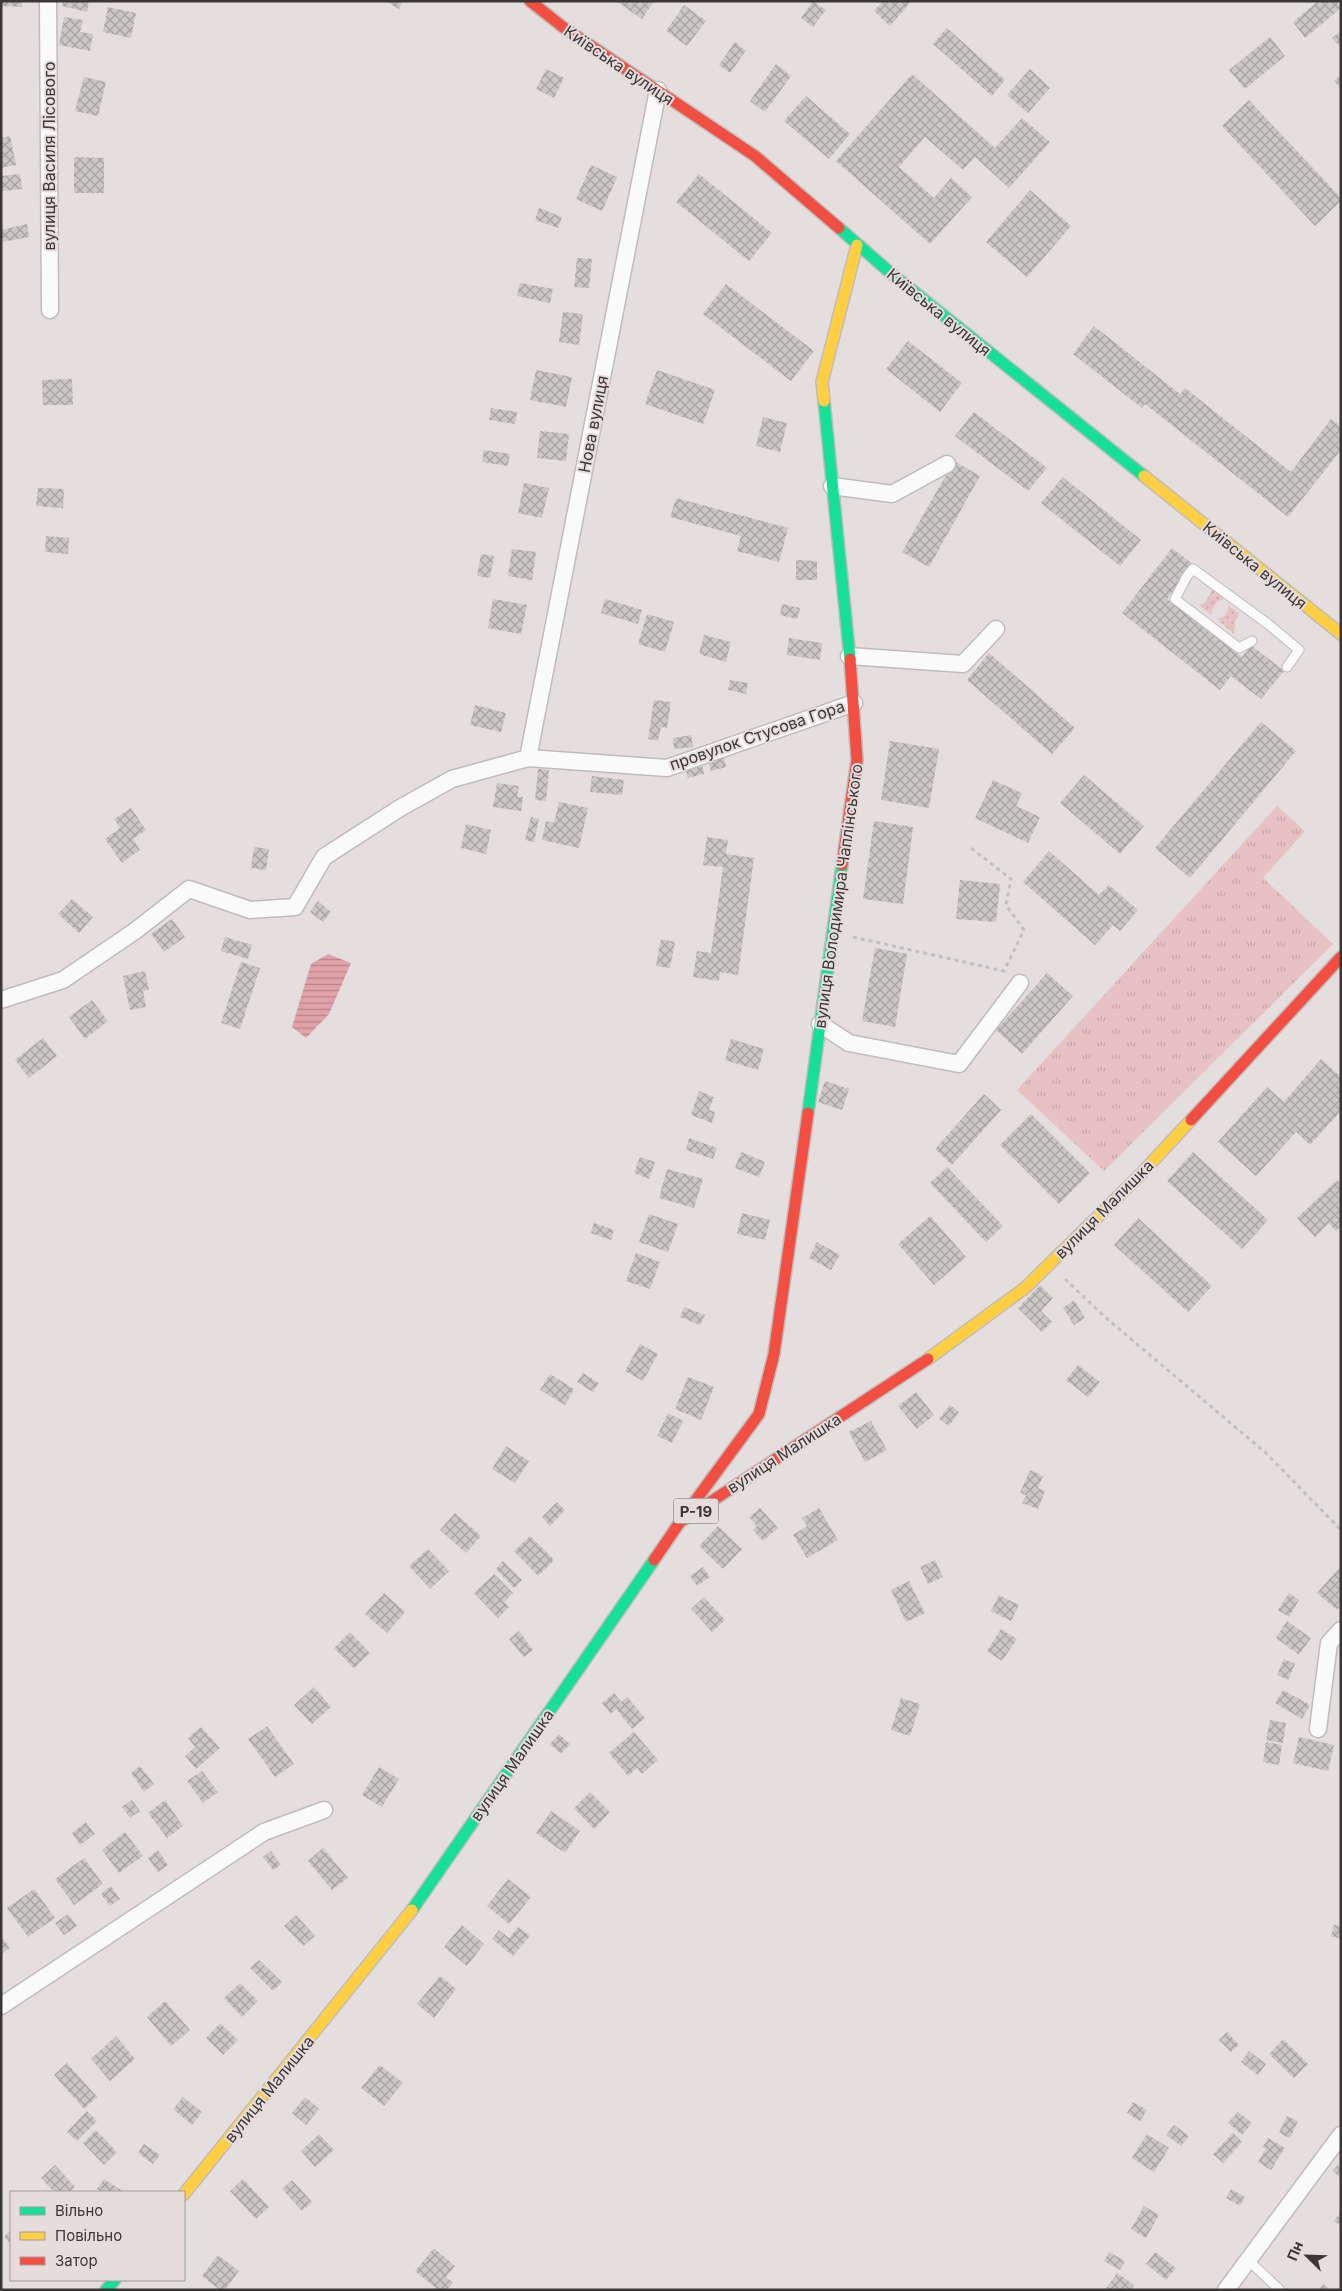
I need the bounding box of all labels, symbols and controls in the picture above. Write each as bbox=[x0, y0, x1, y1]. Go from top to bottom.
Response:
street label: Київська вулиця bbox=[560, 21, 678, 109]
street label: вулиця Василя Лісового bbox=[39, 61, 59, 251]
street label: Київська вулиця bbox=[883, 264, 995, 360]
street label: Нова вулиця bbox=[574, 374, 612, 474]
street label: Київська вулиця bbox=[1199, 517, 1311, 613]
street label: провулок Стусова Гора bbox=[667, 696, 847, 774]
street label: вулиця Володимира Чаплінського bbox=[810, 762, 866, 1030]
street label: вулиця Малишка bbox=[1050, 1155, 1158, 1263]
street label: вулиця Малишка bbox=[723, 1409, 845, 1497]
road number: Р-19 bbox=[674, 1498, 718, 1524]
street label: вулиця Малишка bbox=[466, 1705, 558, 1825]
street label: вулиця Малишка bbox=[220, 2031, 318, 2147]
legend bbox=[10, 2191, 185, 2281]
text: Вільно bbox=[55, 2201, 103, 2220]
text: Повільно bbox=[55, 2226, 122, 2245]
north arrow bbox=[1282, 2231, 1332, 2281]
text: Пн bbox=[1283, 2239, 1306, 2263]
text: Затор bbox=[55, 2251, 98, 2270]

